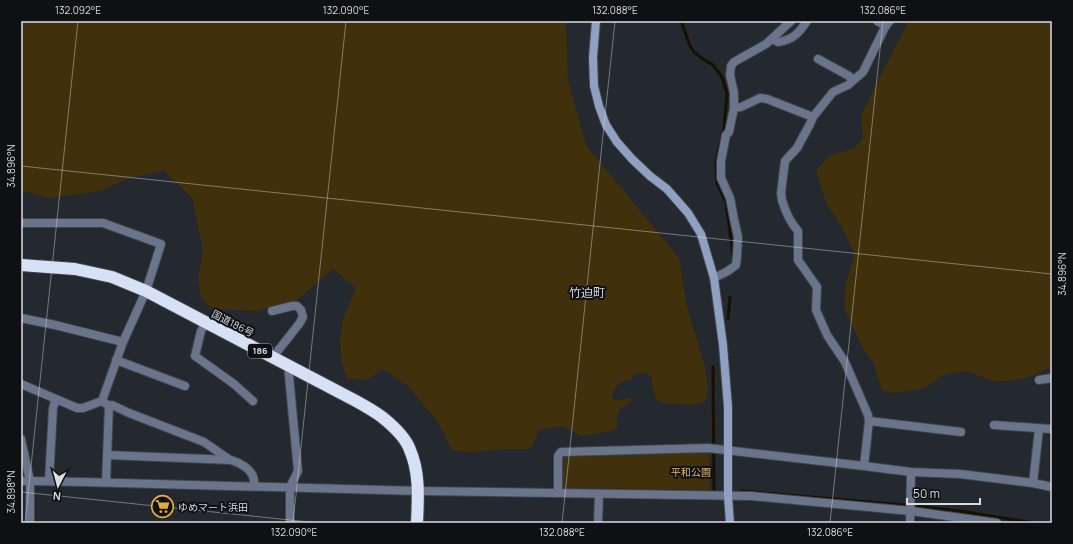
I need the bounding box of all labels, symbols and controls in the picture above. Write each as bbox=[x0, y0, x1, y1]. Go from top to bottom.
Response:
text: 132.092°E bbox=[55, 3, 101, 17]
text: 132.090°E bbox=[323, 3, 369, 17]
text: 132.088°E bbox=[592, 3, 638, 17]
text: 132.086°E bbox=[860, 3, 906, 17]
text: 34.896°N bbox=[4, 144, 18, 188]
text: 34.896°N bbox=[1055, 252, 1069, 296]
district label: 竹迫町 bbox=[569, 284, 605, 301]
street label: 国道186号 bbox=[209, 306, 257, 340]
road number: 186 bbox=[248, 344, 272, 358]
park label: 平和公園 bbox=[671, 465, 711, 479]
north arrow bbox=[38, 466, 78, 506]
text: 34.898°N bbox=[4, 470, 18, 513]
scale bar bbox=[907, 480, 980, 506]
text: 50 m bbox=[913, 485, 940, 502]
text: N bbox=[52, 489, 62, 504]
supermarket icon: ゆめマート浜田 bbox=[149, 494, 175, 520]
place label: ゆめマート浜田 bbox=[178, 500, 248, 514]
text: 132.090°E bbox=[271, 525, 317, 539]
text: 132.088°E bbox=[539, 525, 585, 539]
text: 132.086°E bbox=[807, 525, 853, 539]

